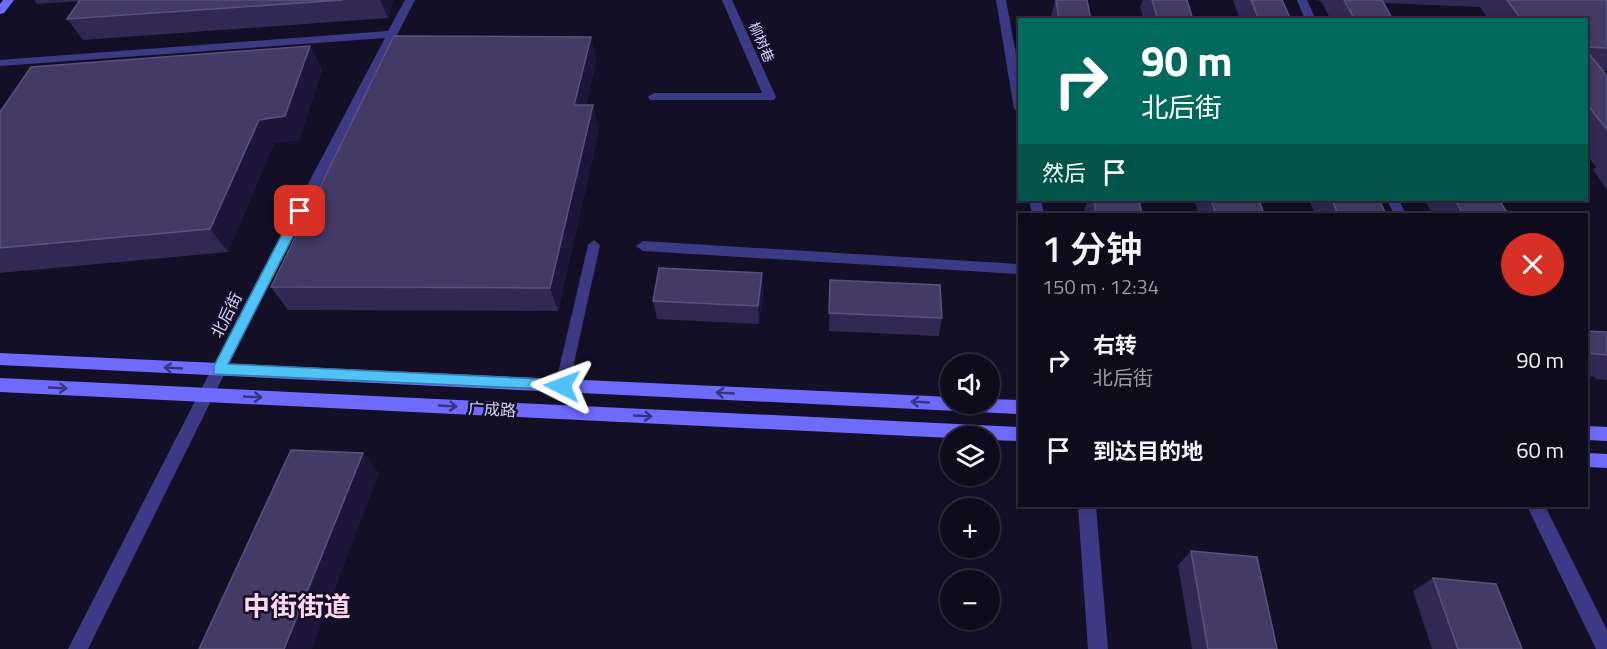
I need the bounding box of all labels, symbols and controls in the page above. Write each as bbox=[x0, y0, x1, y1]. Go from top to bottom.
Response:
street label: 柳树巷 bbox=[744, 19, 780, 65]
text: 90 m bbox=[1141, 28, 1233, 92]
icon: right bbox=[1042, 42, 1120, 120]
text: 北后街 bbox=[1141, 86, 1222, 127]
text: 然后 bbox=[1042, 156, 1086, 190]
icon: arrive bbox=[1098, 156, 1131, 189]
pin bbox=[274, 185, 325, 236]
icon: arrive bbox=[283, 194, 316, 227]
text: 1 分钟 bbox=[1042, 221, 1142, 276]
button: close bbox=[1501, 233, 1564, 296]
text: 150 m · 12:34 bbox=[1042, 271, 1159, 302]
street label: 北后街 bbox=[204, 288, 248, 342]
text: 右转 bbox=[1093, 328, 1137, 362]
text: 90 m bbox=[1516, 343, 1564, 377]
icon: right bbox=[1042, 344, 1075, 377]
position arrow bbox=[530, 354, 594, 418]
map controls bbox=[940, 354, 1000, 630]
button: sound bbox=[940, 354, 1000, 414]
one-way arrow bbox=[164, 362, 184, 373]
text: 北后街 bbox=[1093, 362, 1153, 393]
one-way arrow bbox=[48, 382, 68, 393]
one-way arrow bbox=[715, 388, 735, 399]
one-way arrow bbox=[243, 391, 263, 402]
street label: 广成路 bbox=[467, 396, 517, 422]
one-way arrow bbox=[910, 397, 930, 408]
one-way arrow bbox=[438, 401, 457, 412]
one-way arrow bbox=[632, 410, 652, 421]
button: layers bbox=[940, 426, 1000, 486]
text: 60 m bbox=[1516, 433, 1564, 467]
icon: arrive bbox=[1042, 434, 1075, 467]
text: 到达目的地 bbox=[1093, 434, 1203, 468]
button: + bbox=[940, 498, 1000, 558]
button: − bbox=[940, 570, 1000, 630]
district label: 中街街道 bbox=[243, 585, 351, 626]

